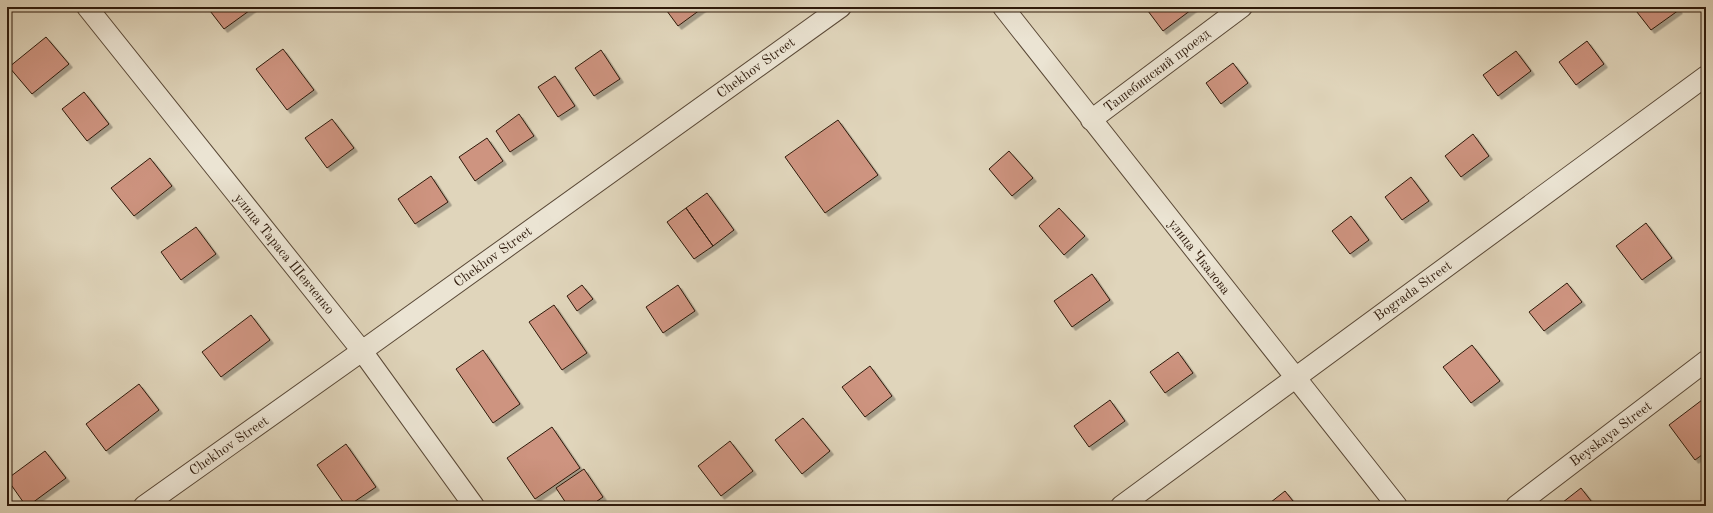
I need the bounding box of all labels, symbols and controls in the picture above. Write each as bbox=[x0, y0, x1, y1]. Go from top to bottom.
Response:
street label: Ташебинский проезд bbox=[1101, 27, 1213, 115]
street label: Chekhov Street bbox=[714, 35, 798, 101]
street label: улица Тараса Шевченко bbox=[231, 191, 337, 317]
street label: улица Чкалова bbox=[1165, 217, 1233, 297]
street label: Chekhov Street bbox=[451, 224, 535, 290]
street label: Bograda Street bbox=[1372, 258, 1454, 324]
street label: Beyskaya Street bbox=[1567, 399, 1655, 469]
street label: Chekhov Street bbox=[187, 414, 271, 478]

